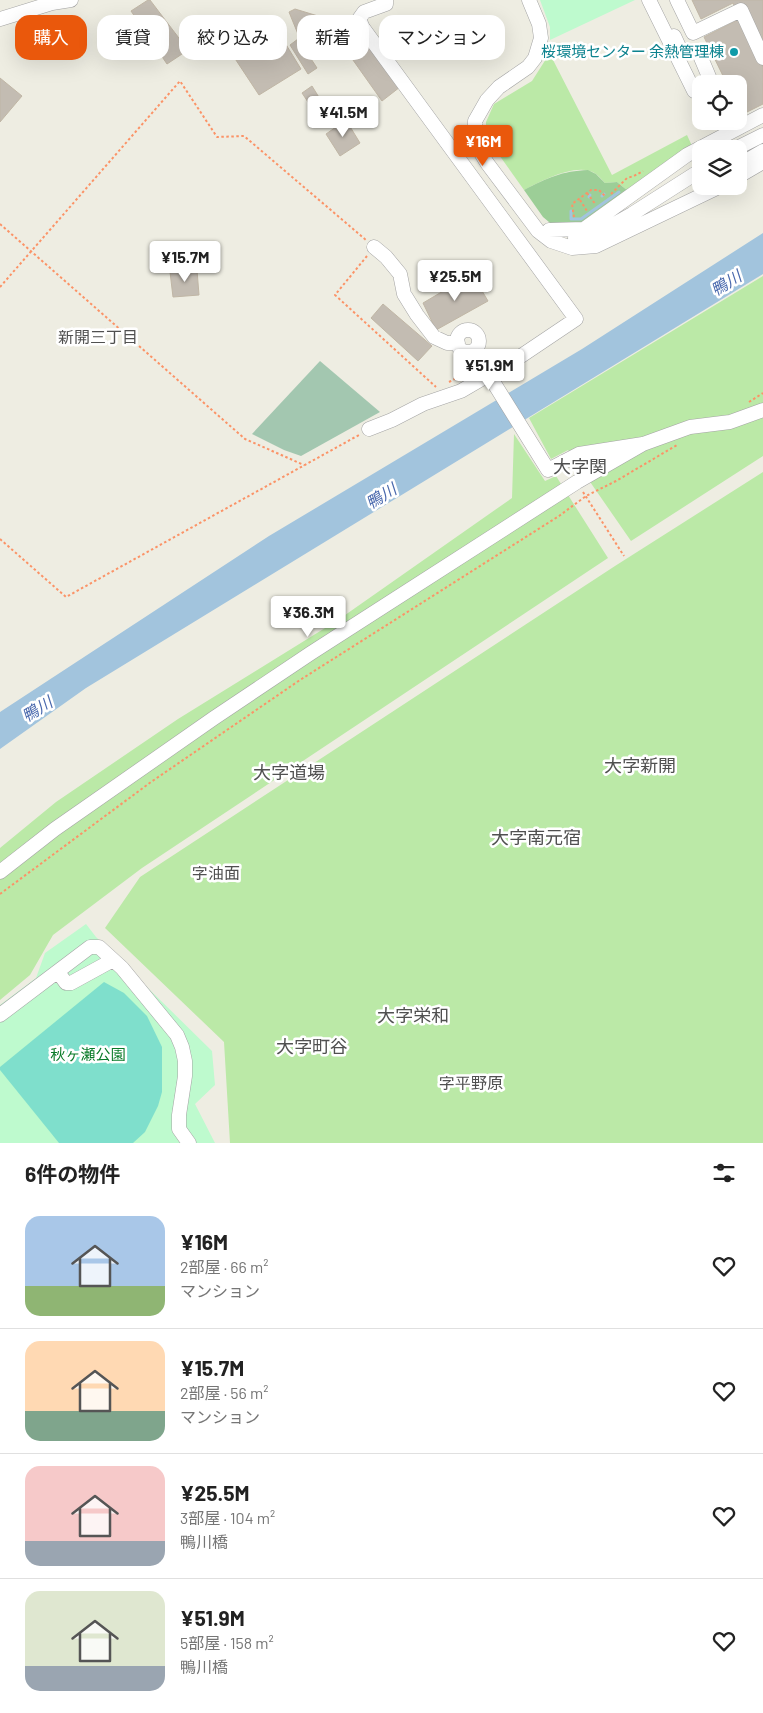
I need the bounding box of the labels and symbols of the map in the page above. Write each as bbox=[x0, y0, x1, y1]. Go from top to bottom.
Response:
place label: 桜環境センター 余熱管理棟 bbox=[541, 42, 724, 60]
marker: 桜環境センター 余熱管理棟 bbox=[728, 46, 740, 58]
pin: ¥41.5M bbox=[302, 96, 384, 138]
pin: ¥16M bbox=[453, 124, 513, 167]
pin: ¥15.7M bbox=[144, 240, 226, 283]
pin: ¥25.5M bbox=[414, 260, 496, 302]
water label: 鴨川 bbox=[707, 265, 746, 299]
district label: 新開三丁目 bbox=[58, 327, 138, 346]
pin: ¥51.9M bbox=[448, 348, 530, 391]
district label: 大字関 bbox=[553, 455, 607, 477]
water label: 鴨川 bbox=[362, 478, 401, 512]
pin: ¥36.3M bbox=[267, 596, 349, 638]
water label: 鴨川 bbox=[18, 691, 57, 725]
district label: 大字新開 bbox=[604, 754, 676, 776]
district label: 大字道場 bbox=[253, 761, 325, 783]
district label: 大字南元宿 bbox=[491, 826, 581, 848]
district label: 字油面 bbox=[192, 863, 240, 882]
district label: 大字栄和 bbox=[377, 1004, 449, 1026]
district label: 大字町谷 bbox=[276, 1035, 348, 1057]
park label: 秋ヶ瀬公園 bbox=[50, 1045, 126, 1063]
district label: 字平野原 bbox=[439, 1073, 503, 1092]

